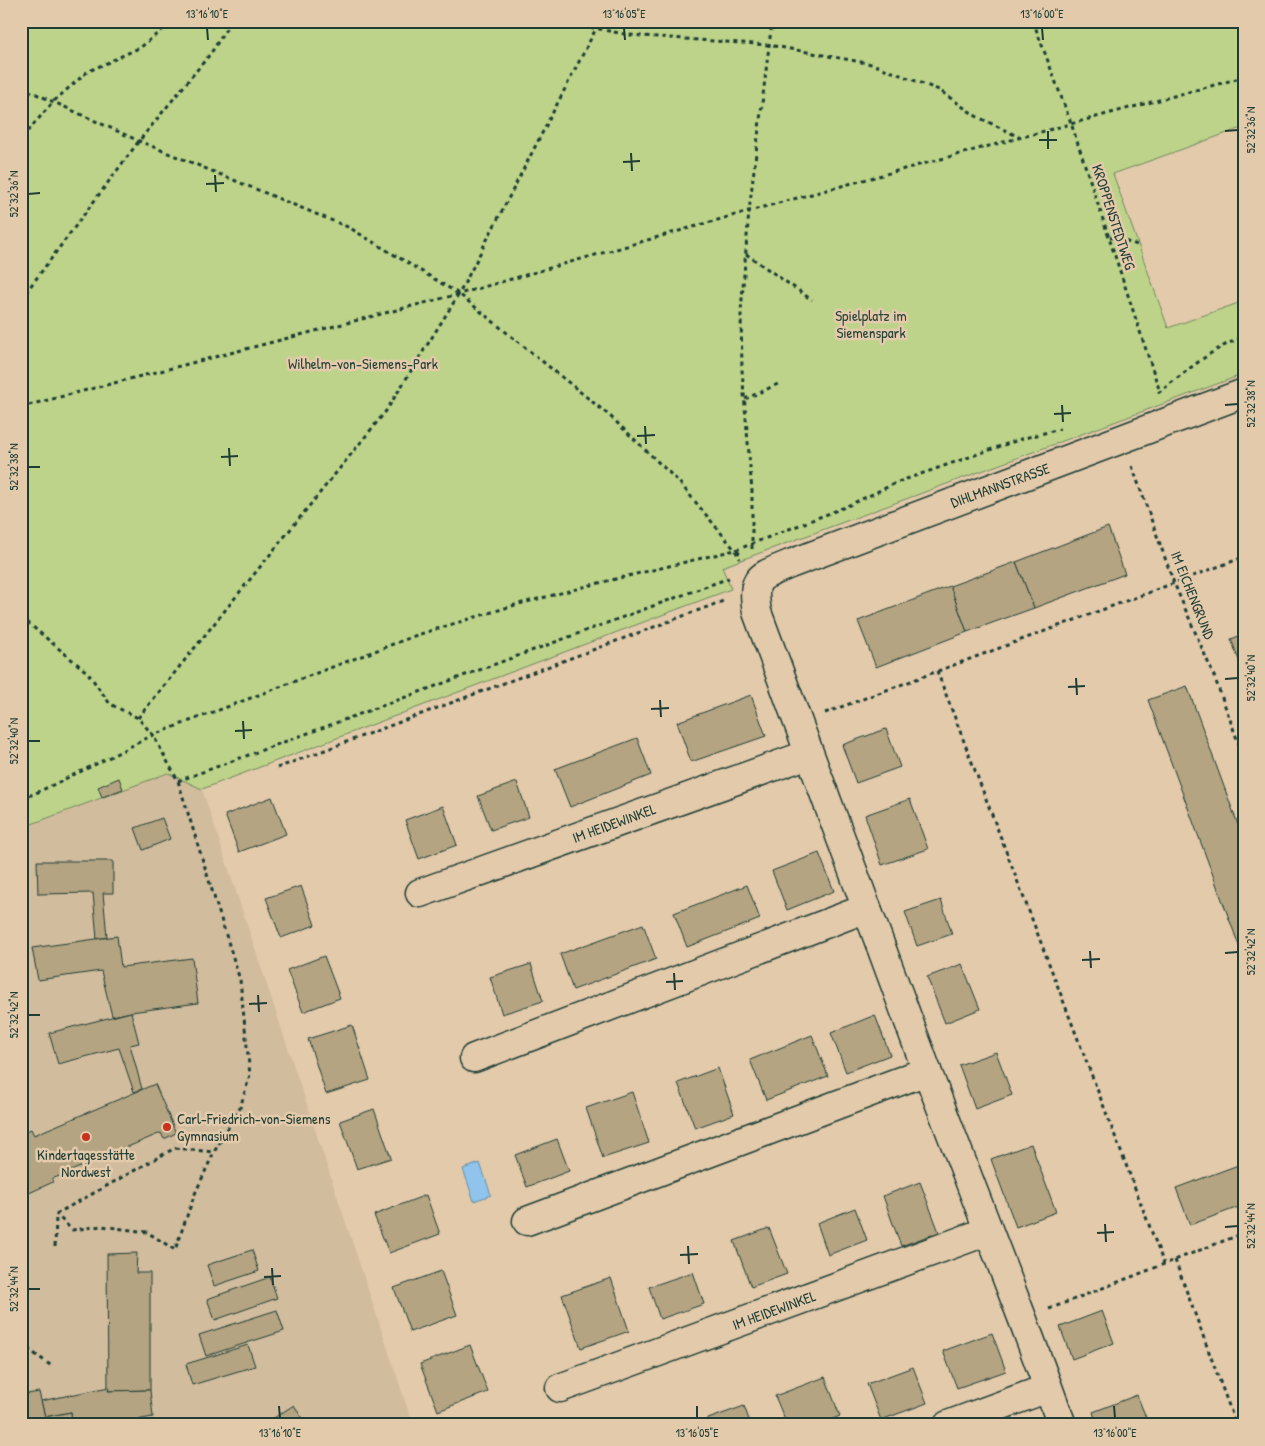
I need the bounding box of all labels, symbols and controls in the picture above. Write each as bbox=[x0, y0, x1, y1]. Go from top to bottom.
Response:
text: 13°16'10"E bbox=[186, 5, 229, 22]
text: 13°16'05"E bbox=[602, 5, 646, 22]
text: 13°16'00"E bbox=[1020, 5, 1064, 22]
text: 52°32'36"N bbox=[1242, 107, 1259, 153]
street label: KROPPENSTEDTWEG bbox=[1087, 162, 1141, 273]
text: 52°32'36"N bbox=[5, 171, 22, 217]
park label: Spielplatz im Siemenspark bbox=[835, 305, 907, 343]
park label: Wilhelm-von-Siemens-Park bbox=[288, 353, 438, 374]
text: 52°32'38"N bbox=[1242, 380, 1259, 428]
text: 52°32'38"N bbox=[5, 443, 22, 491]
street label: DIHLMANNSTRASSE bbox=[948, 457, 1053, 513]
street label: IM EICHENGRUND bbox=[1166, 548, 1221, 643]
text: 52°32'40"N bbox=[1242, 655, 1259, 701]
text: 52°32'40"N bbox=[5, 718, 22, 764]
street label: IM HEIDEWINKEL bbox=[569, 798, 659, 848]
text: 52°32'42"N bbox=[1242, 929, 1259, 975]
text: 52°32'42"N bbox=[5, 992, 22, 1038]
place label: Carl-Friedrich-von-Siemens Gymnasium bbox=[177, 1108, 331, 1146]
marker: Carl-Friedrich-von-Siemens Gymnasium bbox=[161, 1121, 173, 1133]
marker: Kindertagesstätte Nordwest bbox=[80, 1131, 92, 1143]
place label: Kindertagesstätte Nordwest bbox=[37, 1144, 135, 1182]
text: 52°32'44"N bbox=[1242, 1203, 1259, 1249]
text: 52°32'44"N bbox=[5, 1266, 22, 1312]
street label: IM HEIDEWINKEL bbox=[729, 1285, 819, 1335]
text: 13°16'10"E bbox=[259, 1424, 302, 1441]
text: 13°16'05"E bbox=[675, 1424, 719, 1441]
text: 13°16'00"E bbox=[1093, 1424, 1137, 1441]

